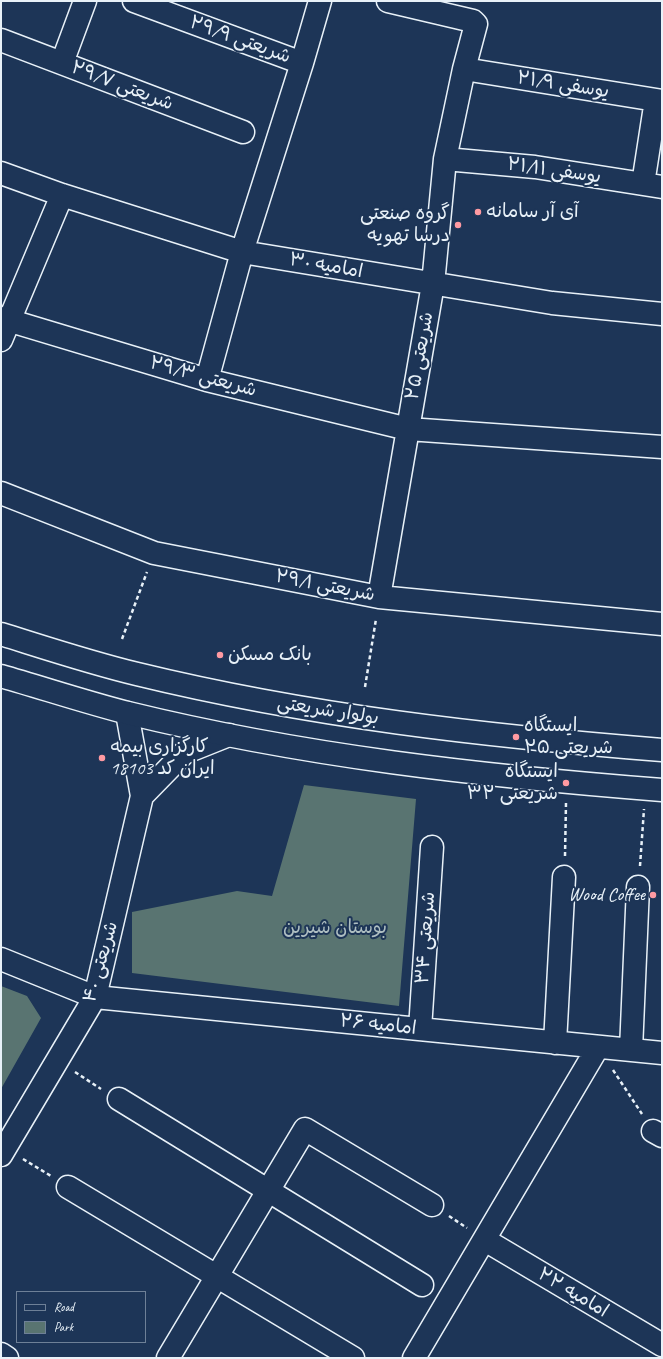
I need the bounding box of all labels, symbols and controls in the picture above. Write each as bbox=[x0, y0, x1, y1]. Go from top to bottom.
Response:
street label: شریعتی ۲۹/۹ bbox=[186, 11, 294, 69]
street label: شریعتی ۲۹/۷ bbox=[68, 56, 176, 116]
street label: یوسفی ۲۱/۹ bbox=[515, 66, 611, 104]
street label: یوسفی ۲۱/۱۱ bbox=[506, 153, 602, 189]
place label: آی آر سامانه bbox=[486, 201, 579, 223]
place label: گروه صنعتی درسا تهویه bbox=[360, 203, 450, 247]
marker: آی آر سامانه bbox=[473, 207, 483, 217]
marker: گروه صنعتی درسا تهویه bbox=[453, 220, 463, 230]
street label: امامیه ۳۰ bbox=[287, 248, 365, 284]
street label: شریعتی ۲۵ bbox=[401, 310, 439, 402]
street label: شریعتی ۲۹/۳ bbox=[147, 352, 259, 402]
street label: شریعتی ۲۹/۱ bbox=[273, 565, 377, 607]
place label: بانک مسکن bbox=[228, 644, 312, 666]
marker: بانک مسکن bbox=[215, 650, 225, 660]
street label: بولوار شریعتی bbox=[275, 692, 381, 730]
place label: ایستگاه شریعتی ۲۵ bbox=[524, 715, 613, 759]
marker: ایستگاه شریعتی ۲۵ bbox=[511, 732, 521, 742]
place label: کارگزاری بیمه ایران کد 18103 bbox=[110, 736, 215, 780]
marker: کارگزاری بیمه ایران کد 18103 bbox=[97, 753, 107, 763]
place label: ایستگاه شریعتی ۳۲ bbox=[467, 761, 558, 805]
marker: ایستگاه شریعتی ۳۲ bbox=[561, 778, 571, 788]
place label: Wood Coffee bbox=[568, 884, 645, 906]
marker: Wood Coffee bbox=[648, 890, 658, 900]
street label: شریعتی ۳۴ bbox=[411, 891, 441, 985]
park label: بوستان شیرین bbox=[283, 917, 387, 939]
street label: شریعتی ۴۰ bbox=[79, 919, 123, 1005]
street label: امامیه ۲۶ bbox=[338, 1010, 418, 1040]
street label: امامیه ۲۲ bbox=[534, 1263, 612, 1323]
legend bbox=[16, 1291, 146, 1343]
text: Road bbox=[54, 1299, 74, 1315]
text: Park bbox=[54, 1319, 73, 1335]

